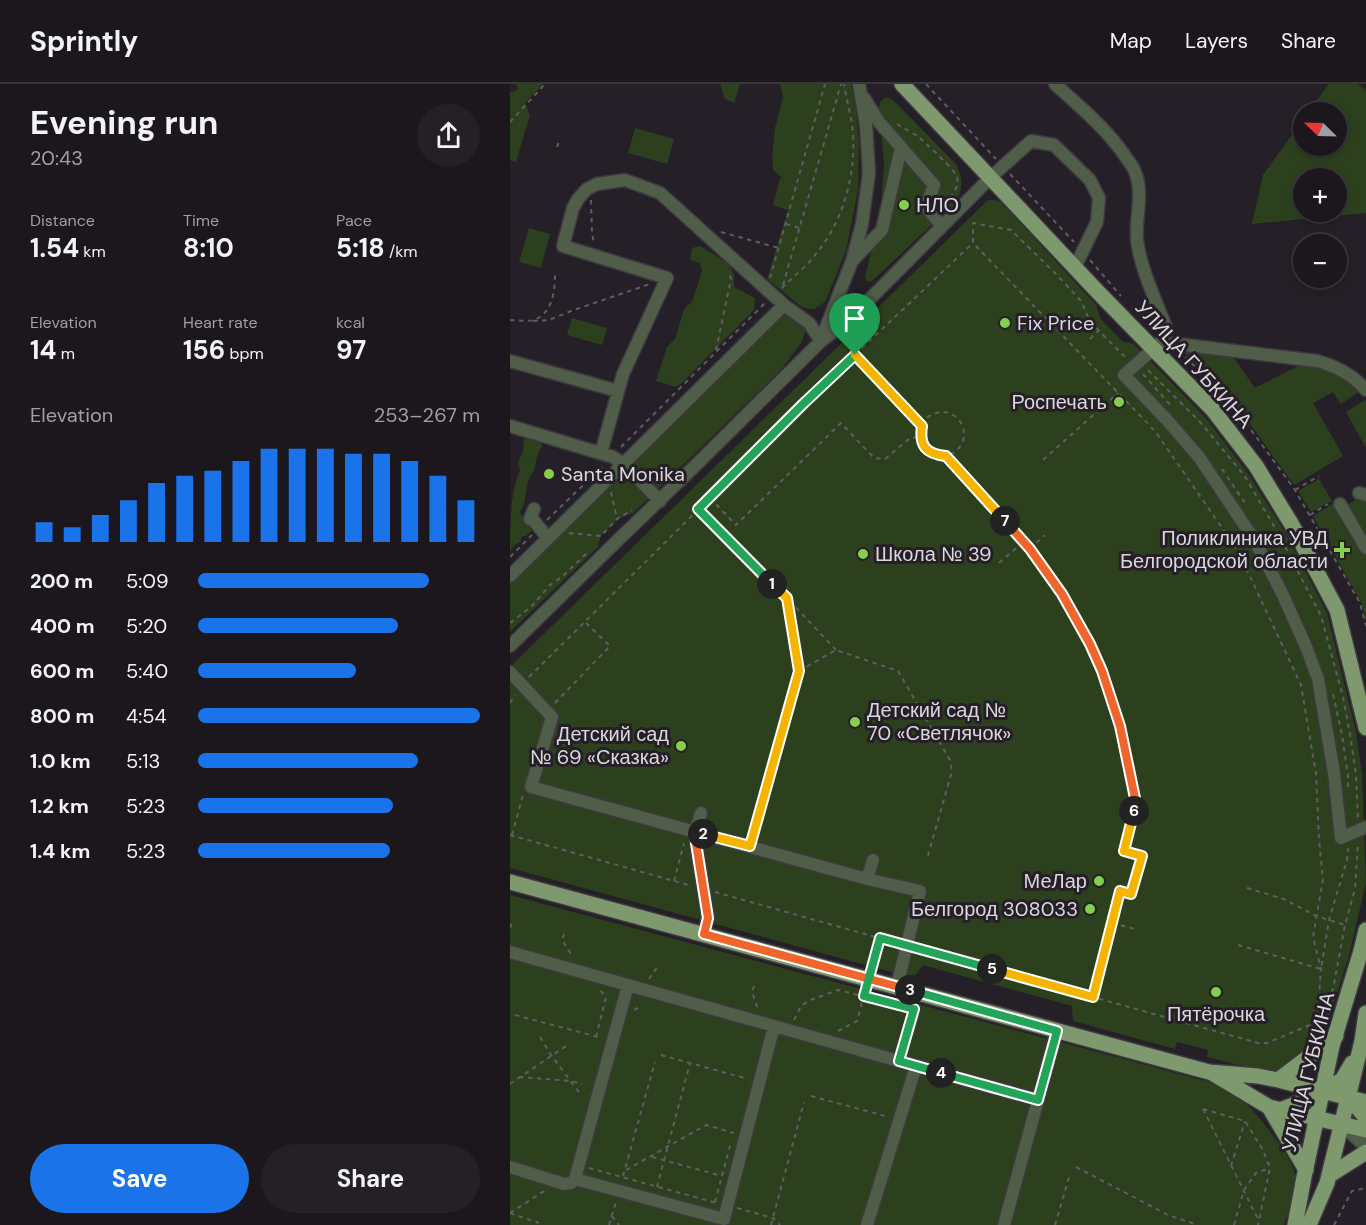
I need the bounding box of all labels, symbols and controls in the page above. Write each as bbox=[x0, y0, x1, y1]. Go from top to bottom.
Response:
text: Sprintly bbox=[30, 23, 138, 60]
text: Map bbox=[1110, 27, 1152, 55]
text: Layers bbox=[1185, 27, 1248, 55]
text: Share bbox=[1281, 27, 1336, 55]
text: Evening run bbox=[30, 101, 218, 144]
north arrow bbox=[1293, 102, 1347, 156]
map controls bbox=[1293, 102, 1347, 288]
button: share bbox=[417, 104, 480, 167]
text: 20:43 bbox=[30, 145, 83, 171]
button: + bbox=[1293, 168, 1347, 222]
place label: НЛО bbox=[916, 192, 959, 218]
marker: НЛО bbox=[897, 198, 911, 212]
text: Distance bbox=[30, 210, 95, 231]
text: Time bbox=[183, 210, 219, 231]
text: Pace bbox=[336, 210, 372, 231]
text: 1.54 bbox=[30, 231, 79, 265]
text: 8:10 bbox=[183, 231, 234, 265]
text: 5:18 bbox=[336, 231, 385, 265]
button: − bbox=[1293, 234, 1347, 288]
text: km bbox=[79, 241, 106, 262]
text: /km bbox=[385, 241, 418, 262]
pin bbox=[829, 293, 880, 355]
street label: УЛИЦА ГУБКИНА bbox=[1130, 295, 1259, 434]
icon: arrive bbox=[838, 302, 871, 335]
place label: Fix Price bbox=[1017, 310, 1094, 336]
text: Elevation bbox=[30, 312, 97, 333]
text: Heart rate bbox=[183, 312, 258, 333]
text: kcal bbox=[336, 312, 365, 333]
marker: Fix Price bbox=[998, 316, 1012, 330]
text: 14 bbox=[30, 333, 56, 367]
text: 156 bbox=[183, 333, 225, 367]
text: 97 bbox=[336, 333, 366, 367]
text: m bbox=[56, 343, 75, 364]
text: bpm bbox=[225, 343, 264, 364]
place label: Роспечать bbox=[1011, 389, 1107, 415]
marker: Роспечать bbox=[1112, 395, 1126, 409]
text: Elevation bbox=[30, 402, 113, 428]
text: 253–267 m bbox=[374, 402, 480, 428]
place label: Santa Monika bbox=[561, 461, 685, 487]
marker: Santa Monika bbox=[542, 467, 556, 481]
pin: 7 bbox=[990, 506, 1020, 536]
text: 7 bbox=[1001, 510, 1009, 531]
place label: Поликлиника УВД Белгородской области bbox=[1120, 525, 1328, 574]
place label: Школа № 39 bbox=[875, 541, 992, 567]
marker: Поликлиника УВД Белгородской области bbox=[1333, 541, 1351, 559]
marker: Школа № 39 bbox=[856, 547, 870, 561]
text: 200 m bbox=[30, 568, 93, 594]
text: 5:09 bbox=[126, 568, 168, 594]
pin: 1 bbox=[757, 569, 787, 599]
text: 1 bbox=[769, 573, 775, 594]
text: 400 m bbox=[30, 613, 95, 639]
text: 5:20 bbox=[126, 613, 167, 639]
text: 600 m bbox=[30, 658, 94, 684]
text: 5:40 bbox=[126, 658, 168, 684]
place label: Детский сад № 70 «Светлячок» bbox=[867, 697, 1011, 746]
text: 800 m bbox=[30, 703, 94, 729]
text: 4:54 bbox=[126, 703, 167, 729]
marker: Детский сад № 70 «Светлячок» bbox=[848, 715, 862, 729]
place label: Детский сад № 69 «Сказка» bbox=[530, 721, 669, 770]
marker: Детский сад № 69 «Сказка» bbox=[674, 739, 688, 753]
text: 1.0 km bbox=[30, 748, 91, 774]
text: 5:13 bbox=[126, 748, 160, 774]
text: 1.2 km bbox=[30, 793, 89, 819]
text: 5:23 bbox=[126, 793, 166, 819]
pin: 6 bbox=[1119, 796, 1149, 826]
text: 6 bbox=[1129, 800, 1139, 821]
pin: 2 bbox=[688, 819, 718, 849]
text: 2 bbox=[698, 823, 708, 844]
text: 1.4 km bbox=[30, 838, 90, 864]
text: 5:23 bbox=[126, 838, 166, 864]
place label: МеЛар bbox=[1024, 868, 1087, 894]
marker: МеЛар bbox=[1092, 874, 1106, 888]
place label: Белгород 308033 bbox=[911, 896, 1078, 922]
marker: Белгород 308033 bbox=[1083, 902, 1097, 916]
pin: 5 bbox=[977, 954, 1007, 984]
text: 5 bbox=[987, 958, 997, 979]
pin: 3 bbox=[895, 975, 925, 1005]
text: 3 bbox=[905, 979, 915, 1000]
marker: Пятёрочка bbox=[1209, 985, 1223, 999]
street label: УЛИЦА ГУБКИНА bbox=[1276, 989, 1341, 1154]
place label: Пятёрочка bbox=[1167, 1001, 1266, 1027]
pin: 4 bbox=[926, 1058, 956, 1088]
text: 4 bbox=[936, 1062, 946, 1083]
button: Save bbox=[30, 1144, 249, 1213]
button: Share bbox=[261, 1144, 480, 1213]

